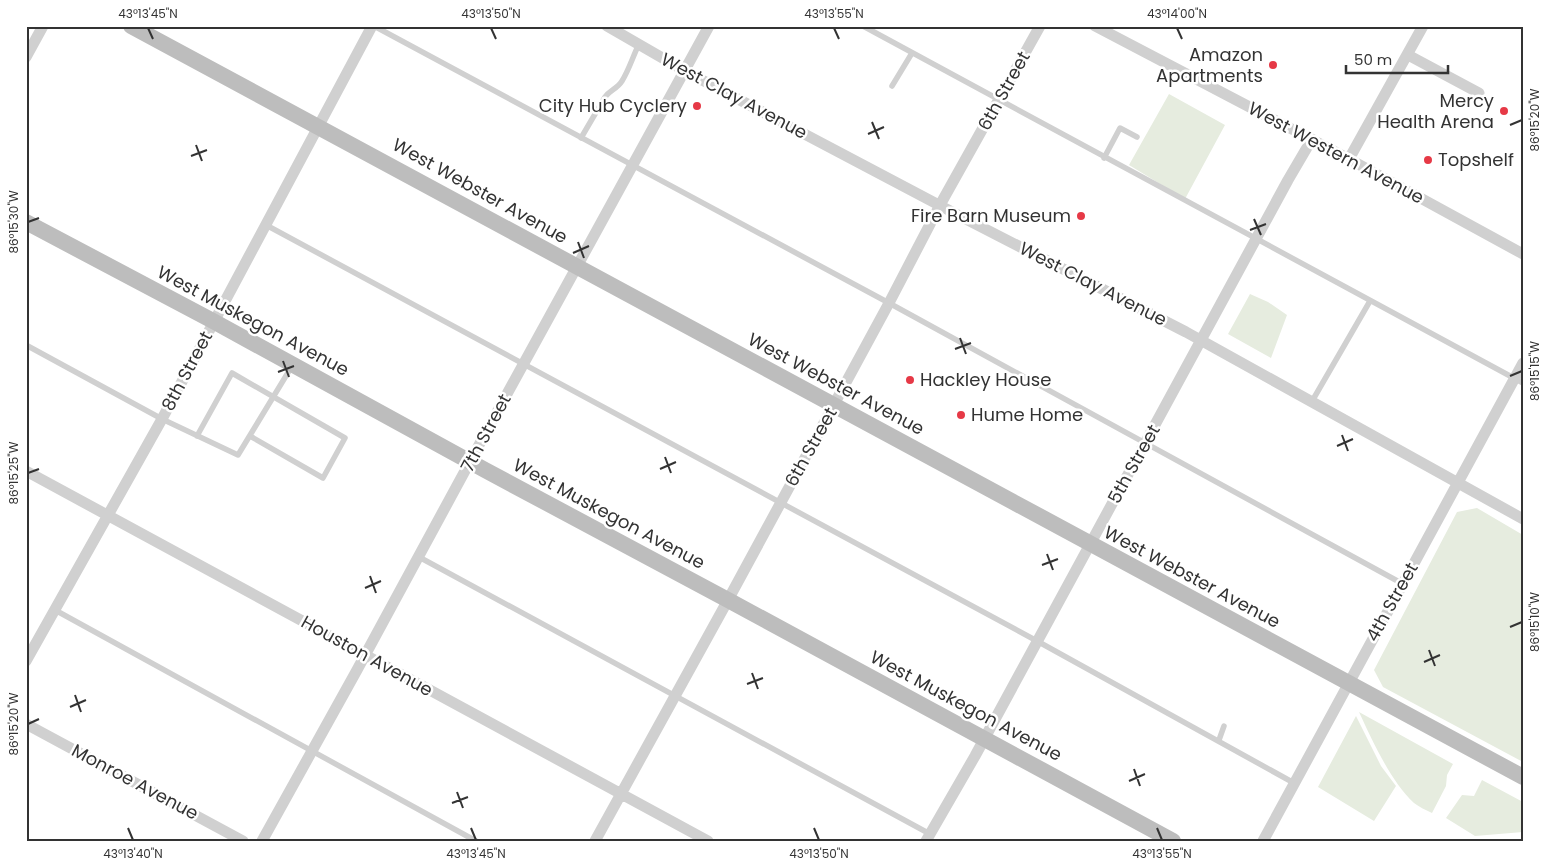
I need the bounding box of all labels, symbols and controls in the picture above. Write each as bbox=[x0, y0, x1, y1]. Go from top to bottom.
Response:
text: 43°13'45"N bbox=[118, 5, 178, 22]
text: 43°13'50"N bbox=[461, 5, 521, 22]
text: 43°13'55"N bbox=[804, 5, 864, 22]
text: 43°14'00"N bbox=[1147, 5, 1207, 22]
place label: Amazon Apartments bbox=[1156, 42, 1263, 88]
scale bar bbox=[1346, 42, 1449, 74]
street label: West Clay Avenue bbox=[657, 46, 812, 145]
street label: 6th Street bbox=[972, 47, 1036, 135]
text: 50 m bbox=[1354, 49, 1392, 70]
marker: Amazon Apartments bbox=[1267, 59, 1279, 71]
place label: Mercy Health Arena bbox=[1377, 88, 1494, 134]
text: 86°15'20"W bbox=[1526, 88, 1543, 152]
place label: City Hub Cyclery bbox=[539, 93, 687, 118]
street label: West Western Avenue bbox=[1244, 96, 1429, 210]
marker: City Hub Cyclery bbox=[691, 100, 703, 112]
marker: Mercy Health Arena bbox=[1498, 105, 1510, 117]
street label: West Webster Avenue bbox=[388, 132, 572, 249]
place label: Topshelf bbox=[1438, 147, 1514, 172]
marker: Topshelf bbox=[1422, 154, 1434, 166]
text: 86°15'30"W bbox=[5, 190, 22, 254]
place label: Fire Barn Museum bbox=[911, 203, 1071, 228]
marker: Fire Barn Museum bbox=[1075, 210, 1087, 222]
street label: West Clay Avenue bbox=[1015, 236, 1171, 332]
street label: West Muskegon Avenue bbox=[153, 259, 354, 382]
street label: West Webster Avenue bbox=[744, 326, 929, 441]
street label: 8th Street bbox=[155, 327, 218, 415]
text: 86°15'15"W bbox=[1526, 341, 1543, 401]
place label: Hackley House bbox=[920, 367, 1051, 392]
marker: Hackley House bbox=[904, 374, 916, 386]
street label: 7th Street bbox=[454, 389, 517, 476]
place label: Hume Home bbox=[971, 402, 1083, 427]
street label: 6th Street bbox=[779, 403, 843, 491]
marker: Hume Home bbox=[955, 409, 967, 421]
street label: 5th Street bbox=[1102, 420, 1166, 508]
text: 86°15'25"W bbox=[5, 441, 22, 505]
street label: West Muskegon Avenue bbox=[509, 452, 710, 575]
street label: West Webster Avenue bbox=[1100, 519, 1285, 634]
street label: 4th Street bbox=[1360, 558, 1424, 646]
text: 86°15'10"W bbox=[1526, 592, 1543, 652]
street label: Houston Avenue bbox=[297, 609, 438, 702]
street label: West Muskegon Avenue bbox=[866, 644, 1067, 767]
text: 86°15'20"W bbox=[5, 692, 22, 756]
street label: Monroe Avenue bbox=[67, 738, 203, 826]
text: 43°13'40"N bbox=[103, 845, 163, 862]
text: 43°13'45"N bbox=[446, 845, 506, 862]
text: 43°13'50"N bbox=[789, 845, 849, 862]
text: 43°13'55"N bbox=[1132, 845, 1192, 862]

